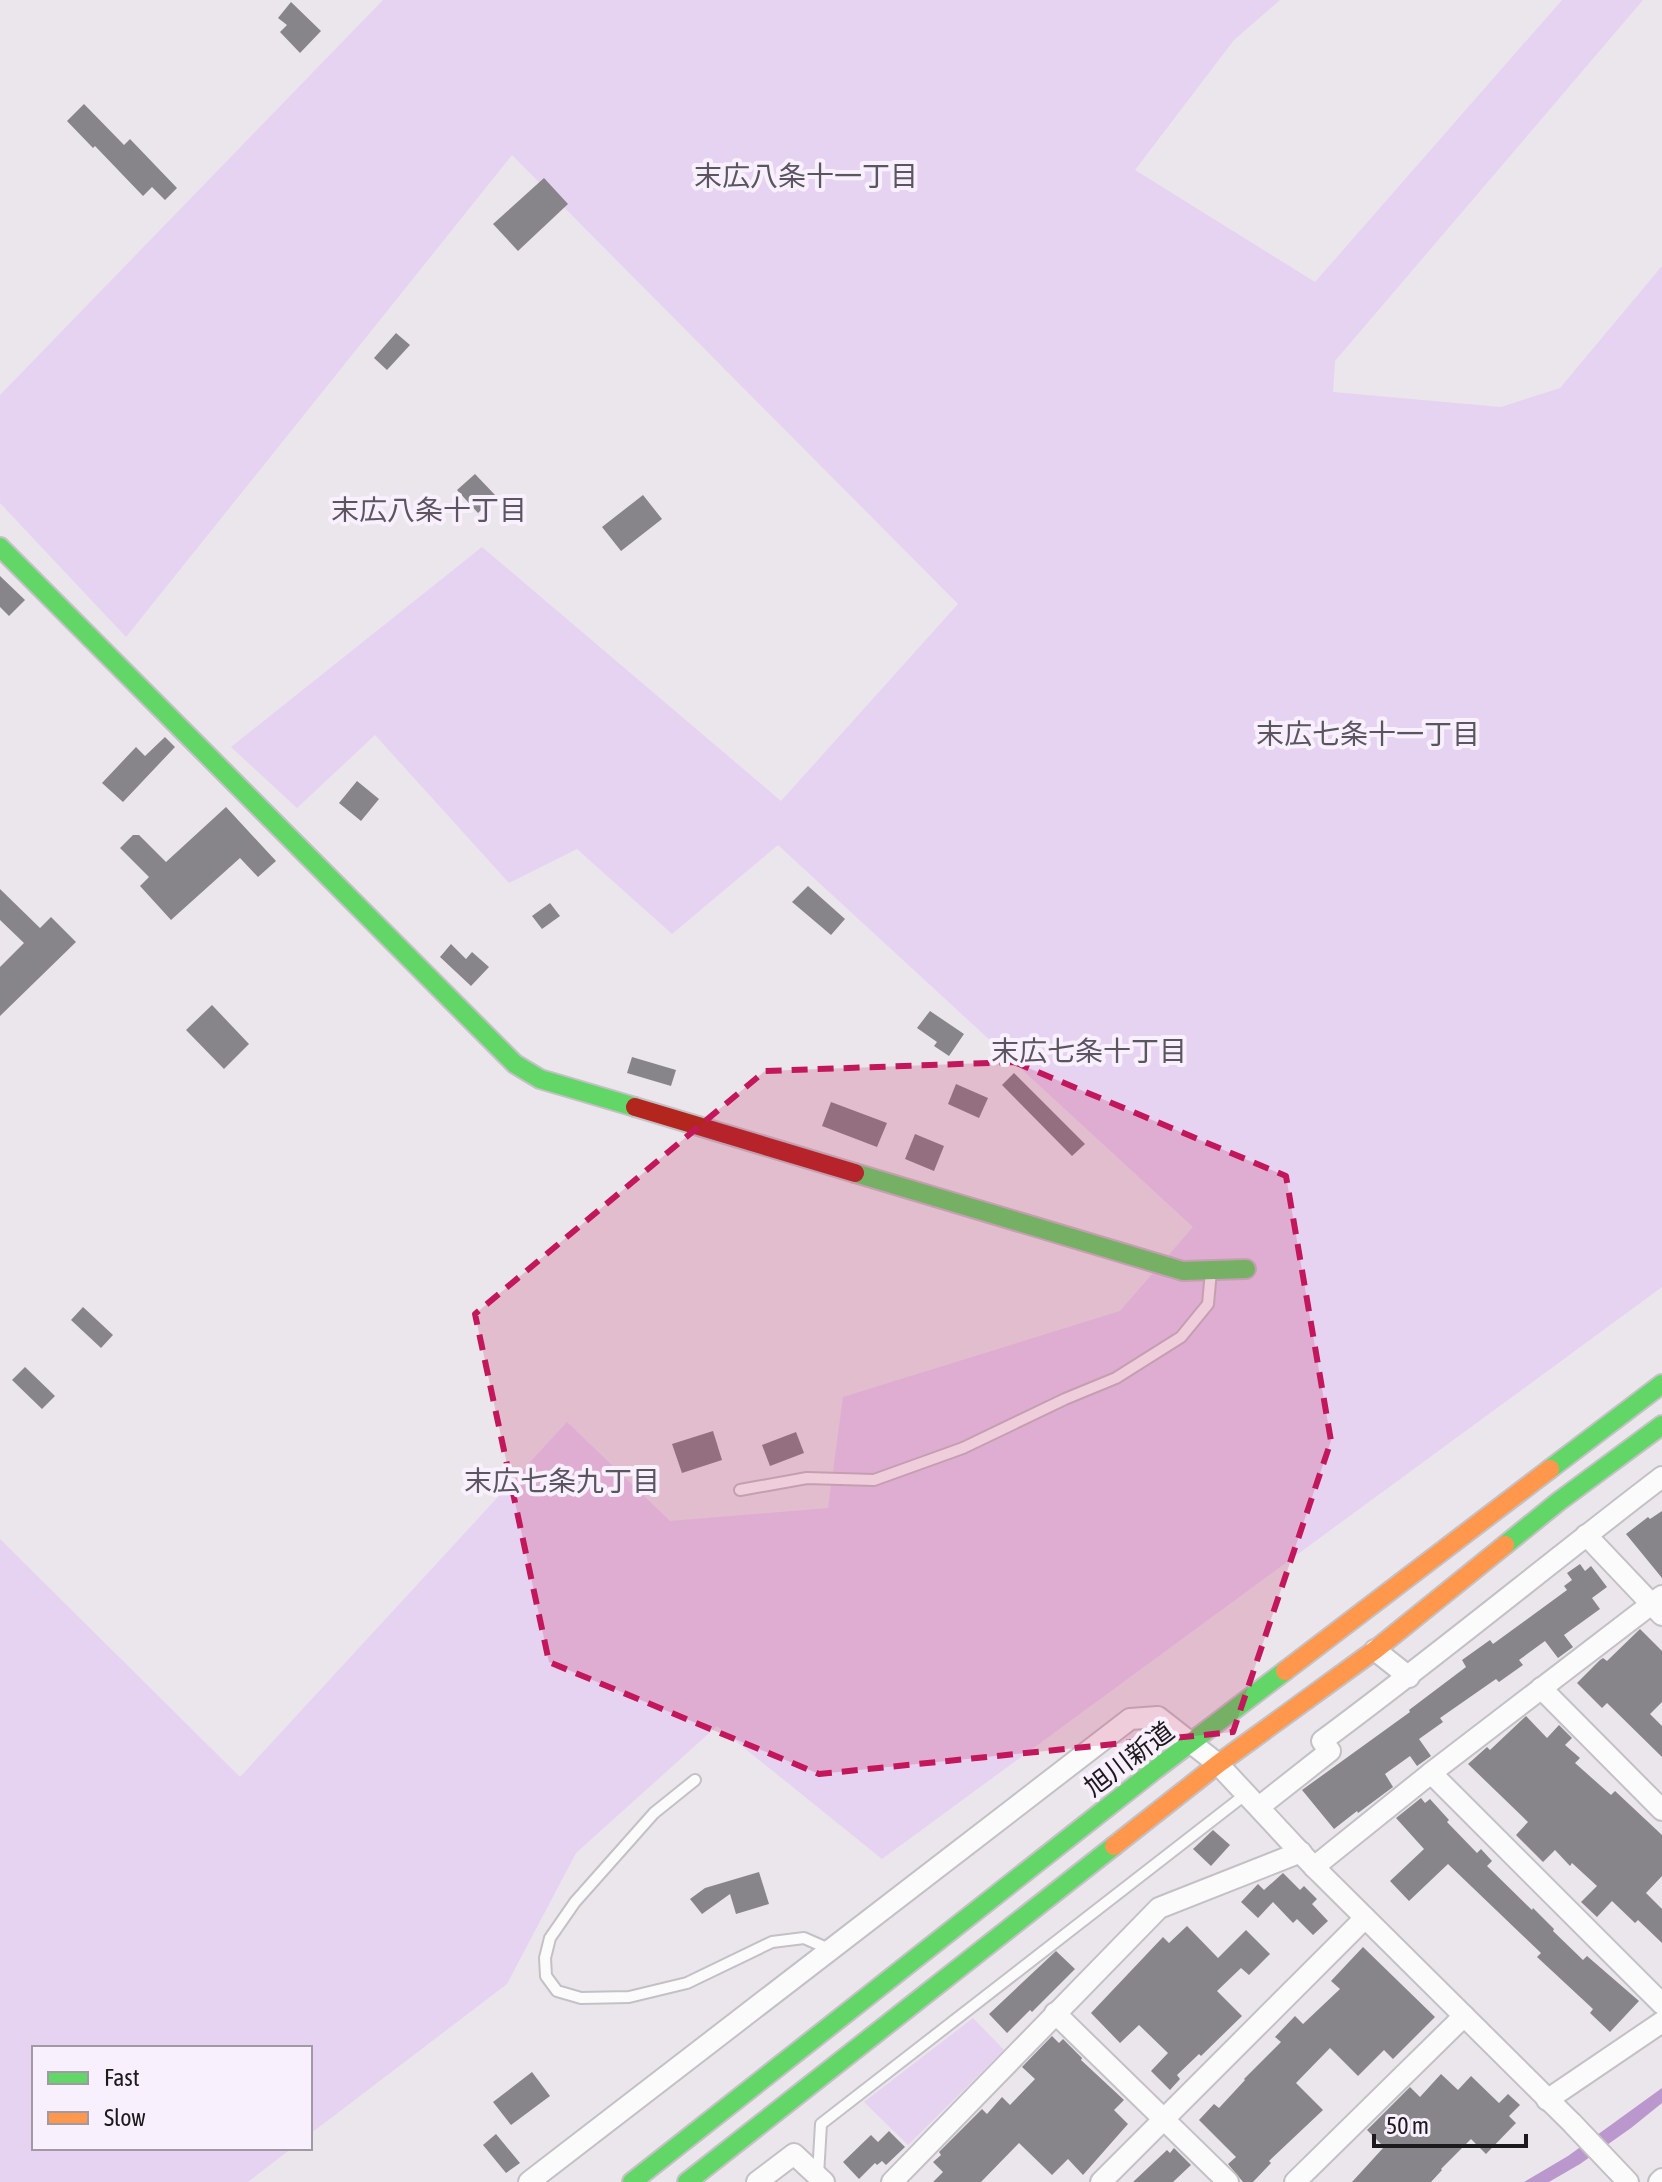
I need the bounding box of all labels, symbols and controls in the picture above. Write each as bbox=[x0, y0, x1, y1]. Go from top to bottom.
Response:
district label: 末広八条十一丁目 bbox=[694, 160, 918, 192]
district label: 末広八条十丁目 bbox=[331, 494, 527, 526]
district label: 末広七条十一丁目 bbox=[1256, 718, 1480, 750]
district label: 末広七条十丁目 bbox=[991, 1035, 1187, 1067]
district label: 末広七条九丁目 bbox=[464, 1465, 660, 1497]
street label: 旭川新道 bbox=[1078, 1716, 1180, 1802]
legend bbox=[32, 2046, 312, 2150]
text: Fast bbox=[104, 2064, 140, 2091]
scale bar bbox=[1374, 2098, 1526, 2148]
text: Slow bbox=[104, 2104, 146, 2131]
text: 50 m bbox=[1386, 2112, 1429, 2139]

